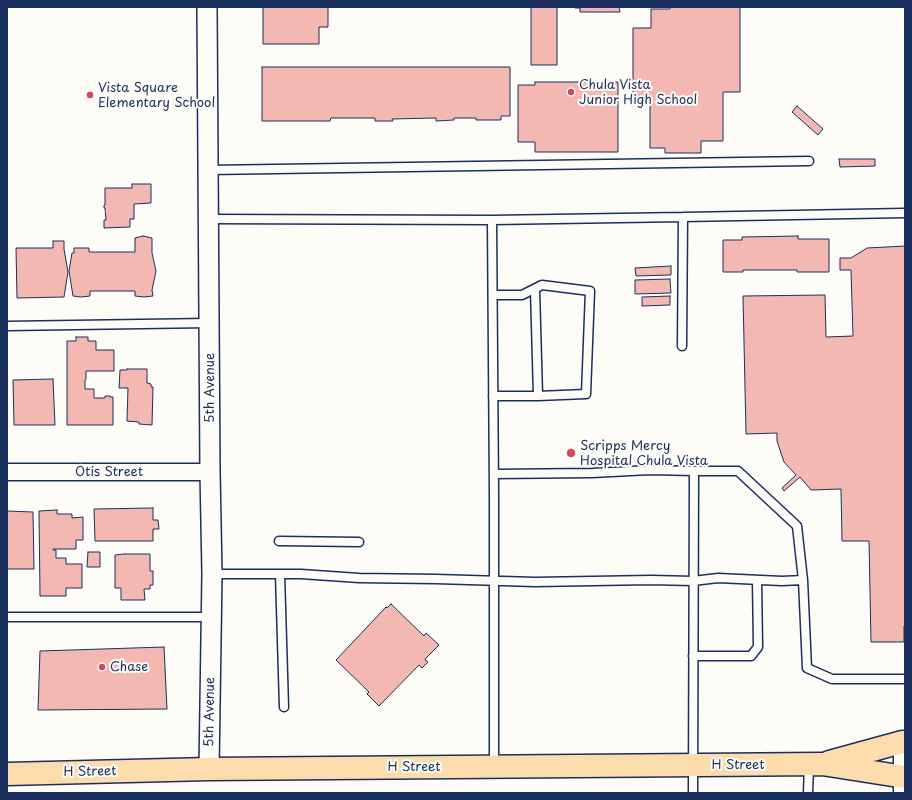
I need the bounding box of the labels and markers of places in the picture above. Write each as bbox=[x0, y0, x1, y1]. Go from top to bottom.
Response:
place label: Chula Vista Junior High School bbox=[579, 77, 697, 108]
place label: Vista Square Elementary School bbox=[98, 80, 215, 111]
marker: Chula Vista Junior High School bbox=[566, 87, 576, 97]
marker: Vista Square Elementary School bbox=[85, 90, 95, 100]
place label: Scripps Mercy Hospital Chula Vista bbox=[580, 438, 708, 469]
marker: Scripps Mercy Hospital Chula Vista bbox=[565, 447, 577, 459]
place label: Chase bbox=[110, 659, 148, 675]
marker: Chase bbox=[97, 662, 107, 672]

